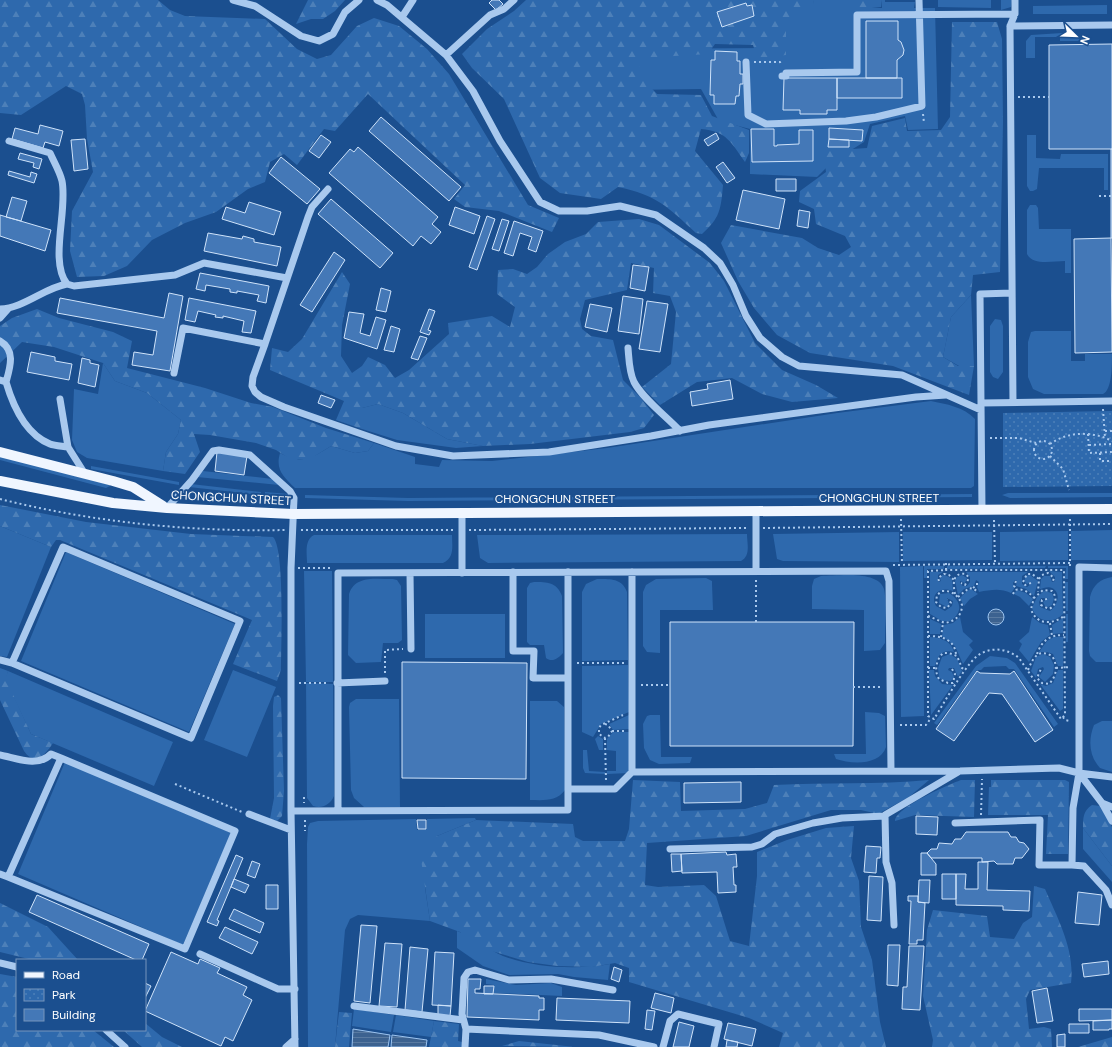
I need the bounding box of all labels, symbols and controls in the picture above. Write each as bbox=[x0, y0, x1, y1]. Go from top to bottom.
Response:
north arrow bbox=[1056, 16, 1096, 56]
text: N bbox=[1077, 33, 1093, 46]
street label: CHONGCHUN STREET bbox=[170, 487, 292, 509]
street label: CHONGCHUN STREET bbox=[819, 490, 940, 506]
street label: CHONGCHUN STREET bbox=[495, 491, 616, 507]
legend bbox=[16, 959, 146, 1031]
text: Road bbox=[52, 967, 80, 983]
text: Park bbox=[52, 987, 76, 1003]
text: Building bbox=[52, 1007, 96, 1023]

